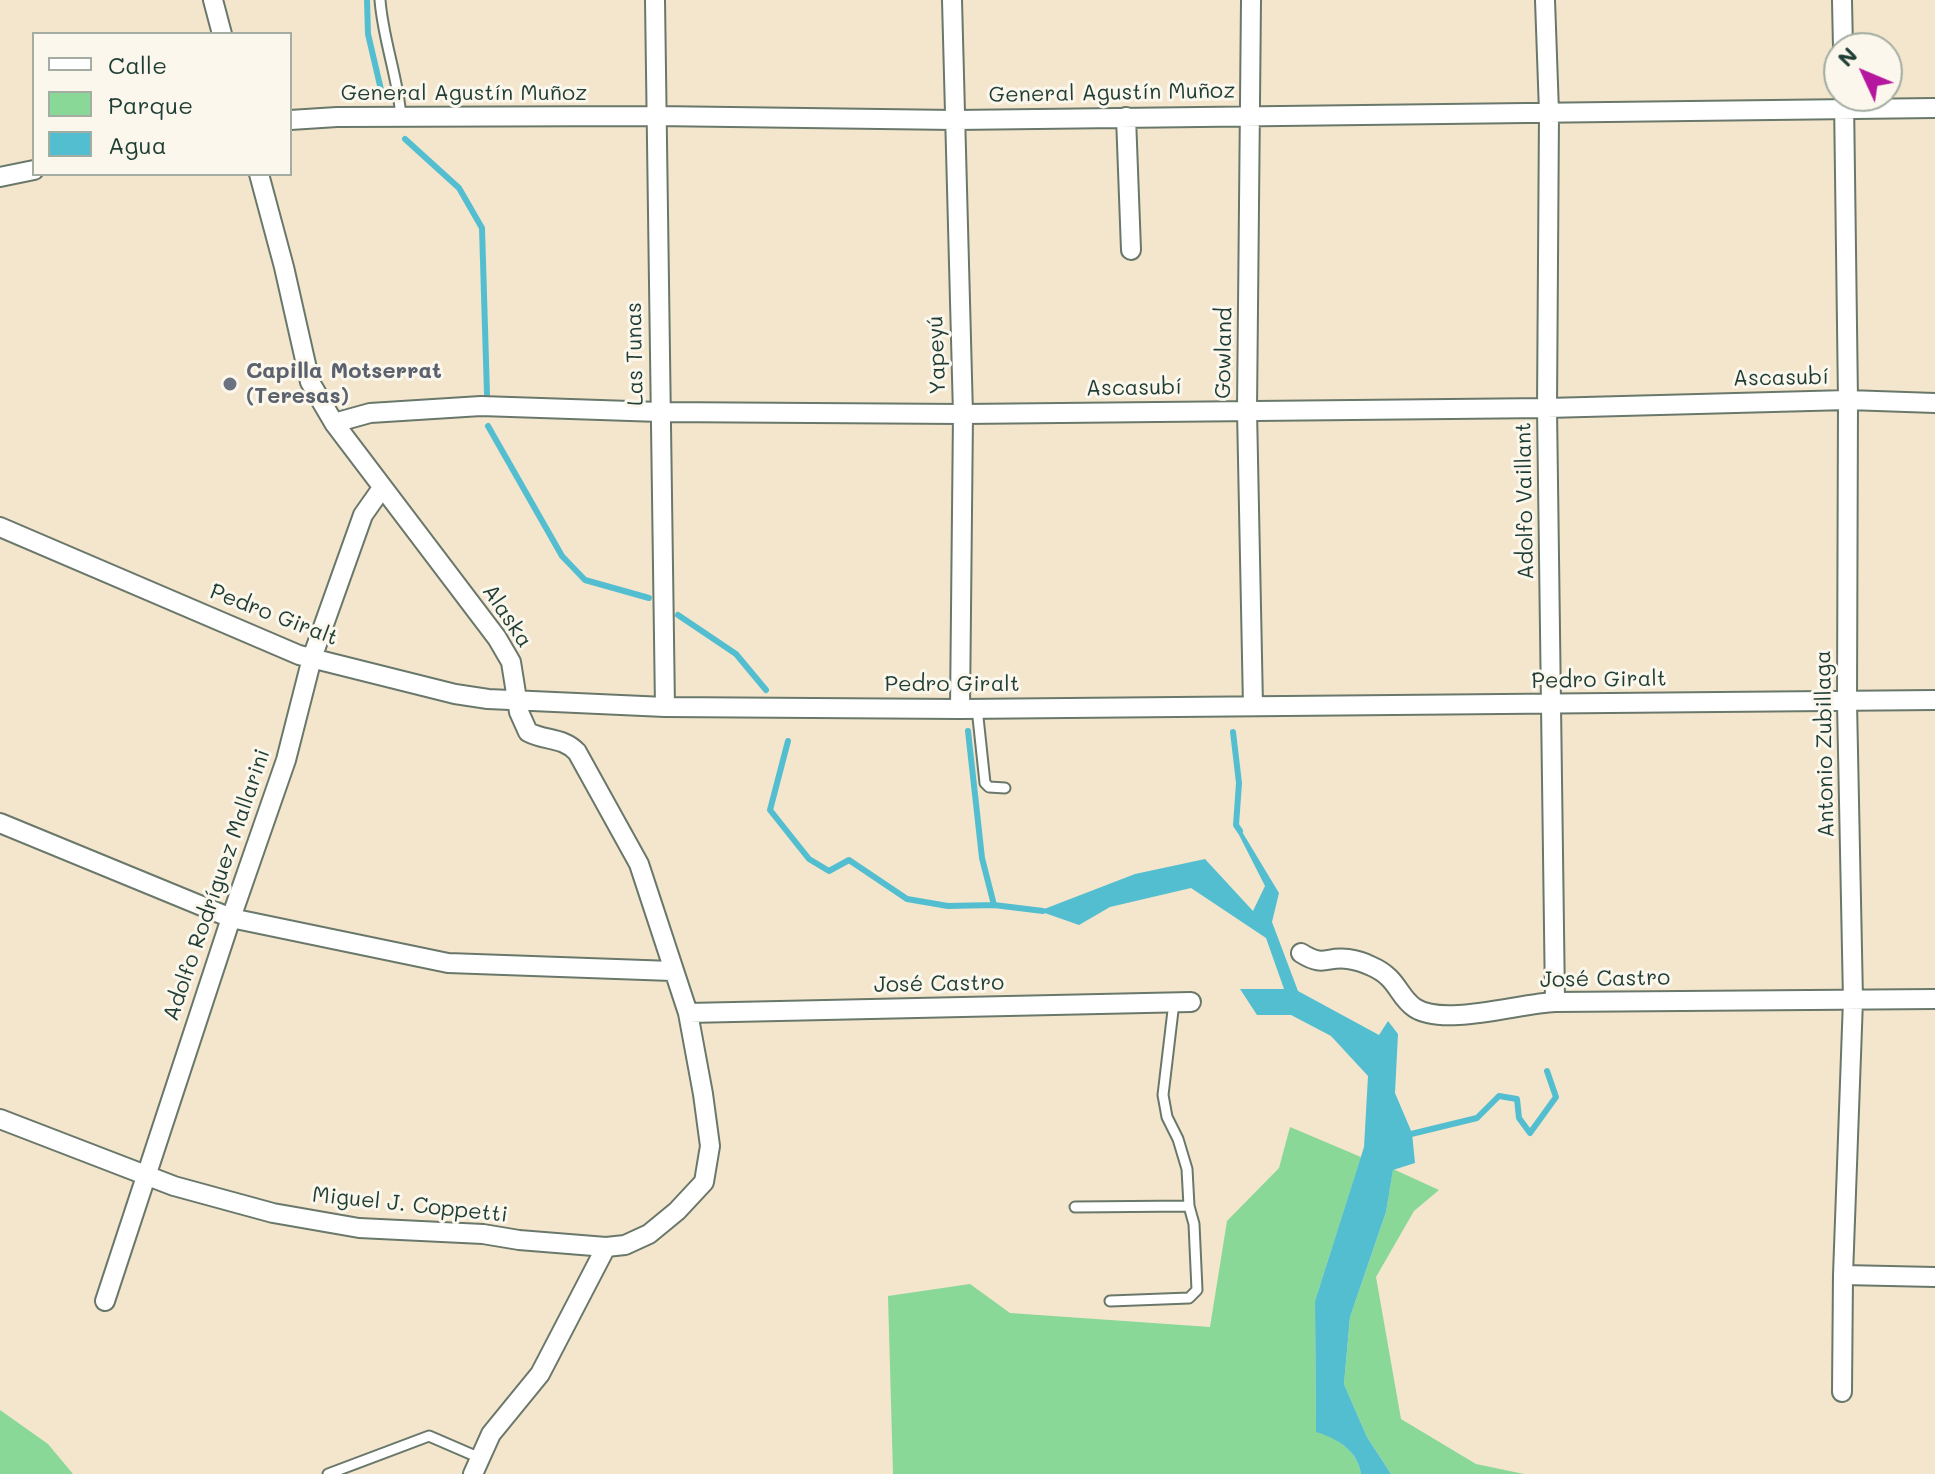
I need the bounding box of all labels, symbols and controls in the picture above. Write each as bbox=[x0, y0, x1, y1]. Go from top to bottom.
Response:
legend bbox=[32, 32, 292, 176]
north arrow bbox=[1823, 32, 1903, 112]
text: N bbox=[1831, 40, 1863, 72]
text: Calle bbox=[108, 49, 167, 80]
street label: General Agustín Muñoz bbox=[988, 78, 1236, 108]
street label: General Agustín Muñoz bbox=[341, 80, 587, 106]
text: Parque bbox=[108, 89, 193, 120]
text: Agua bbox=[108, 129, 167, 160]
street label: Las Tunas bbox=[621, 302, 649, 406]
street label: Gowland bbox=[1210, 307, 1238, 399]
street label: Yapeyú bbox=[922, 315, 952, 395]
place label: Capilla Motserrat (Teresas) bbox=[246, 358, 442, 410]
street label: Ascasubí bbox=[1733, 364, 1829, 392]
street label: Ascasubí bbox=[1086, 374, 1182, 402]
marker: Capilla Motserrat (Teresas) bbox=[221, 375, 239, 393]
street label: Adolfo Vaillant bbox=[1510, 422, 1540, 580]
street label: Pedro Giralt bbox=[206, 578, 342, 652]
street label: Alaska bbox=[476, 579, 538, 653]
street label: Antonio Zubillaga bbox=[1810, 650, 1840, 838]
street label: Pedro Giralt bbox=[1531, 666, 1667, 694]
street label: Pedro Giralt bbox=[884, 671, 1020, 697]
street label: Adolfo Rodríguez Mallarini bbox=[158, 746, 276, 1024]
street label: José Castro bbox=[1540, 965, 1670, 993]
street label: José Castro bbox=[874, 970, 1004, 998]
street label: Miguel J. Coppetti bbox=[311, 1182, 509, 1228]

